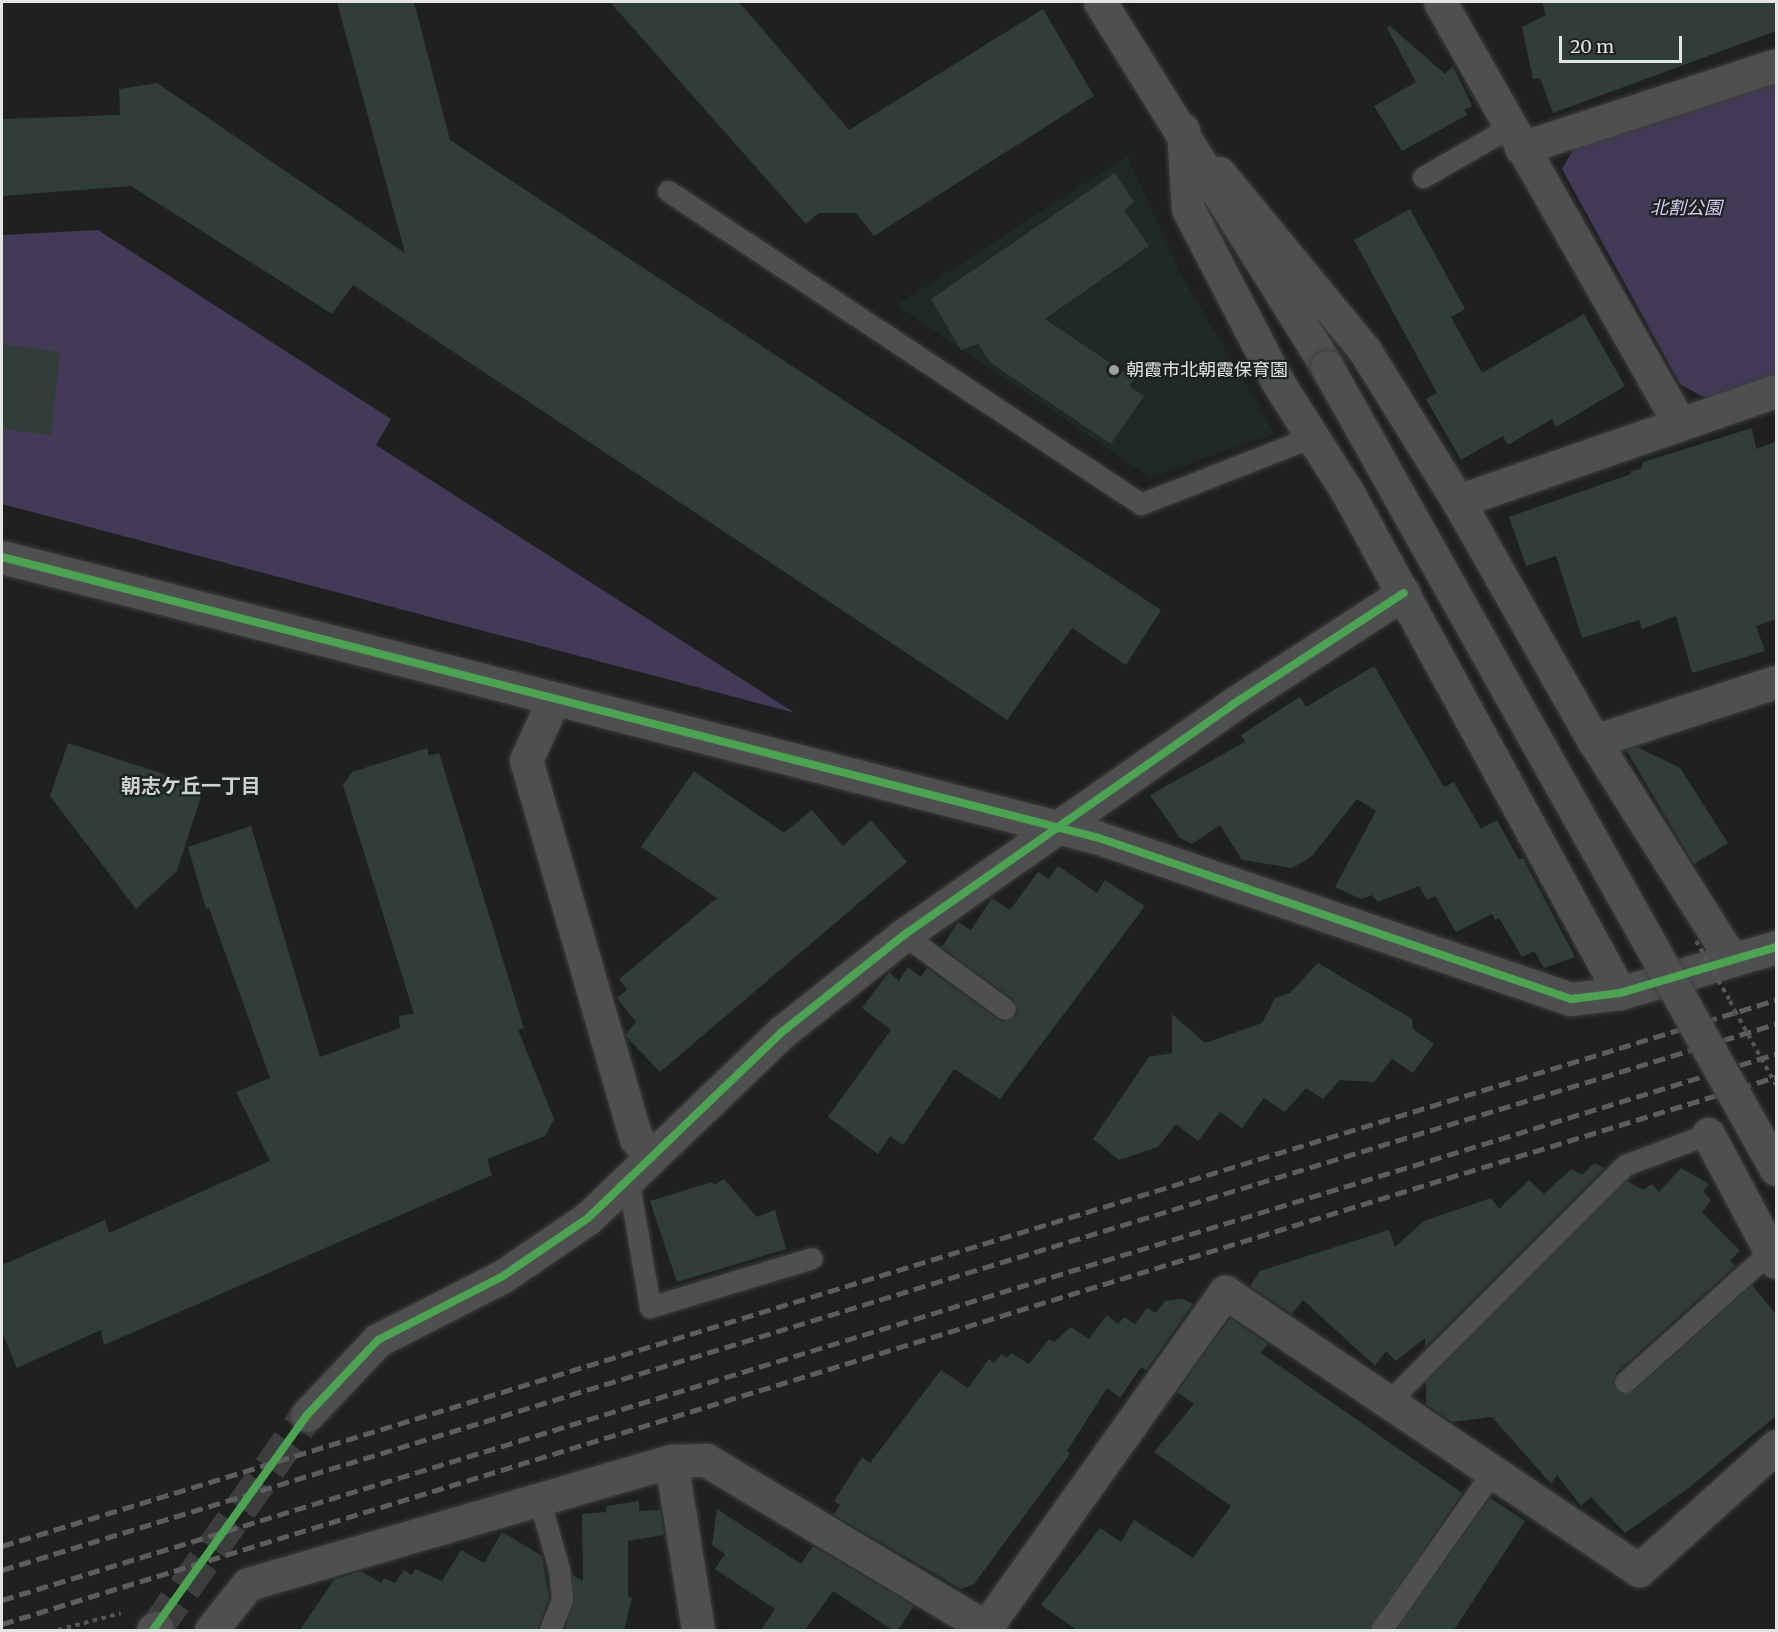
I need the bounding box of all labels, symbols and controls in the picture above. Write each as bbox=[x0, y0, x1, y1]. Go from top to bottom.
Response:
scale bar bbox=[1562, 24, 1685, 62]
text: 20 m bbox=[1570, 35, 1614, 58]
park label: 北割公園 bbox=[1650, 197, 1722, 219]
place label: 朝霞市北朝霞保育園 bbox=[1126, 359, 1288, 381]
marker: 朝霞市北朝霞保育園 bbox=[1107, 363, 1121, 377]
district label: 朝志ケ丘一丁目 bbox=[121, 773, 261, 797]

